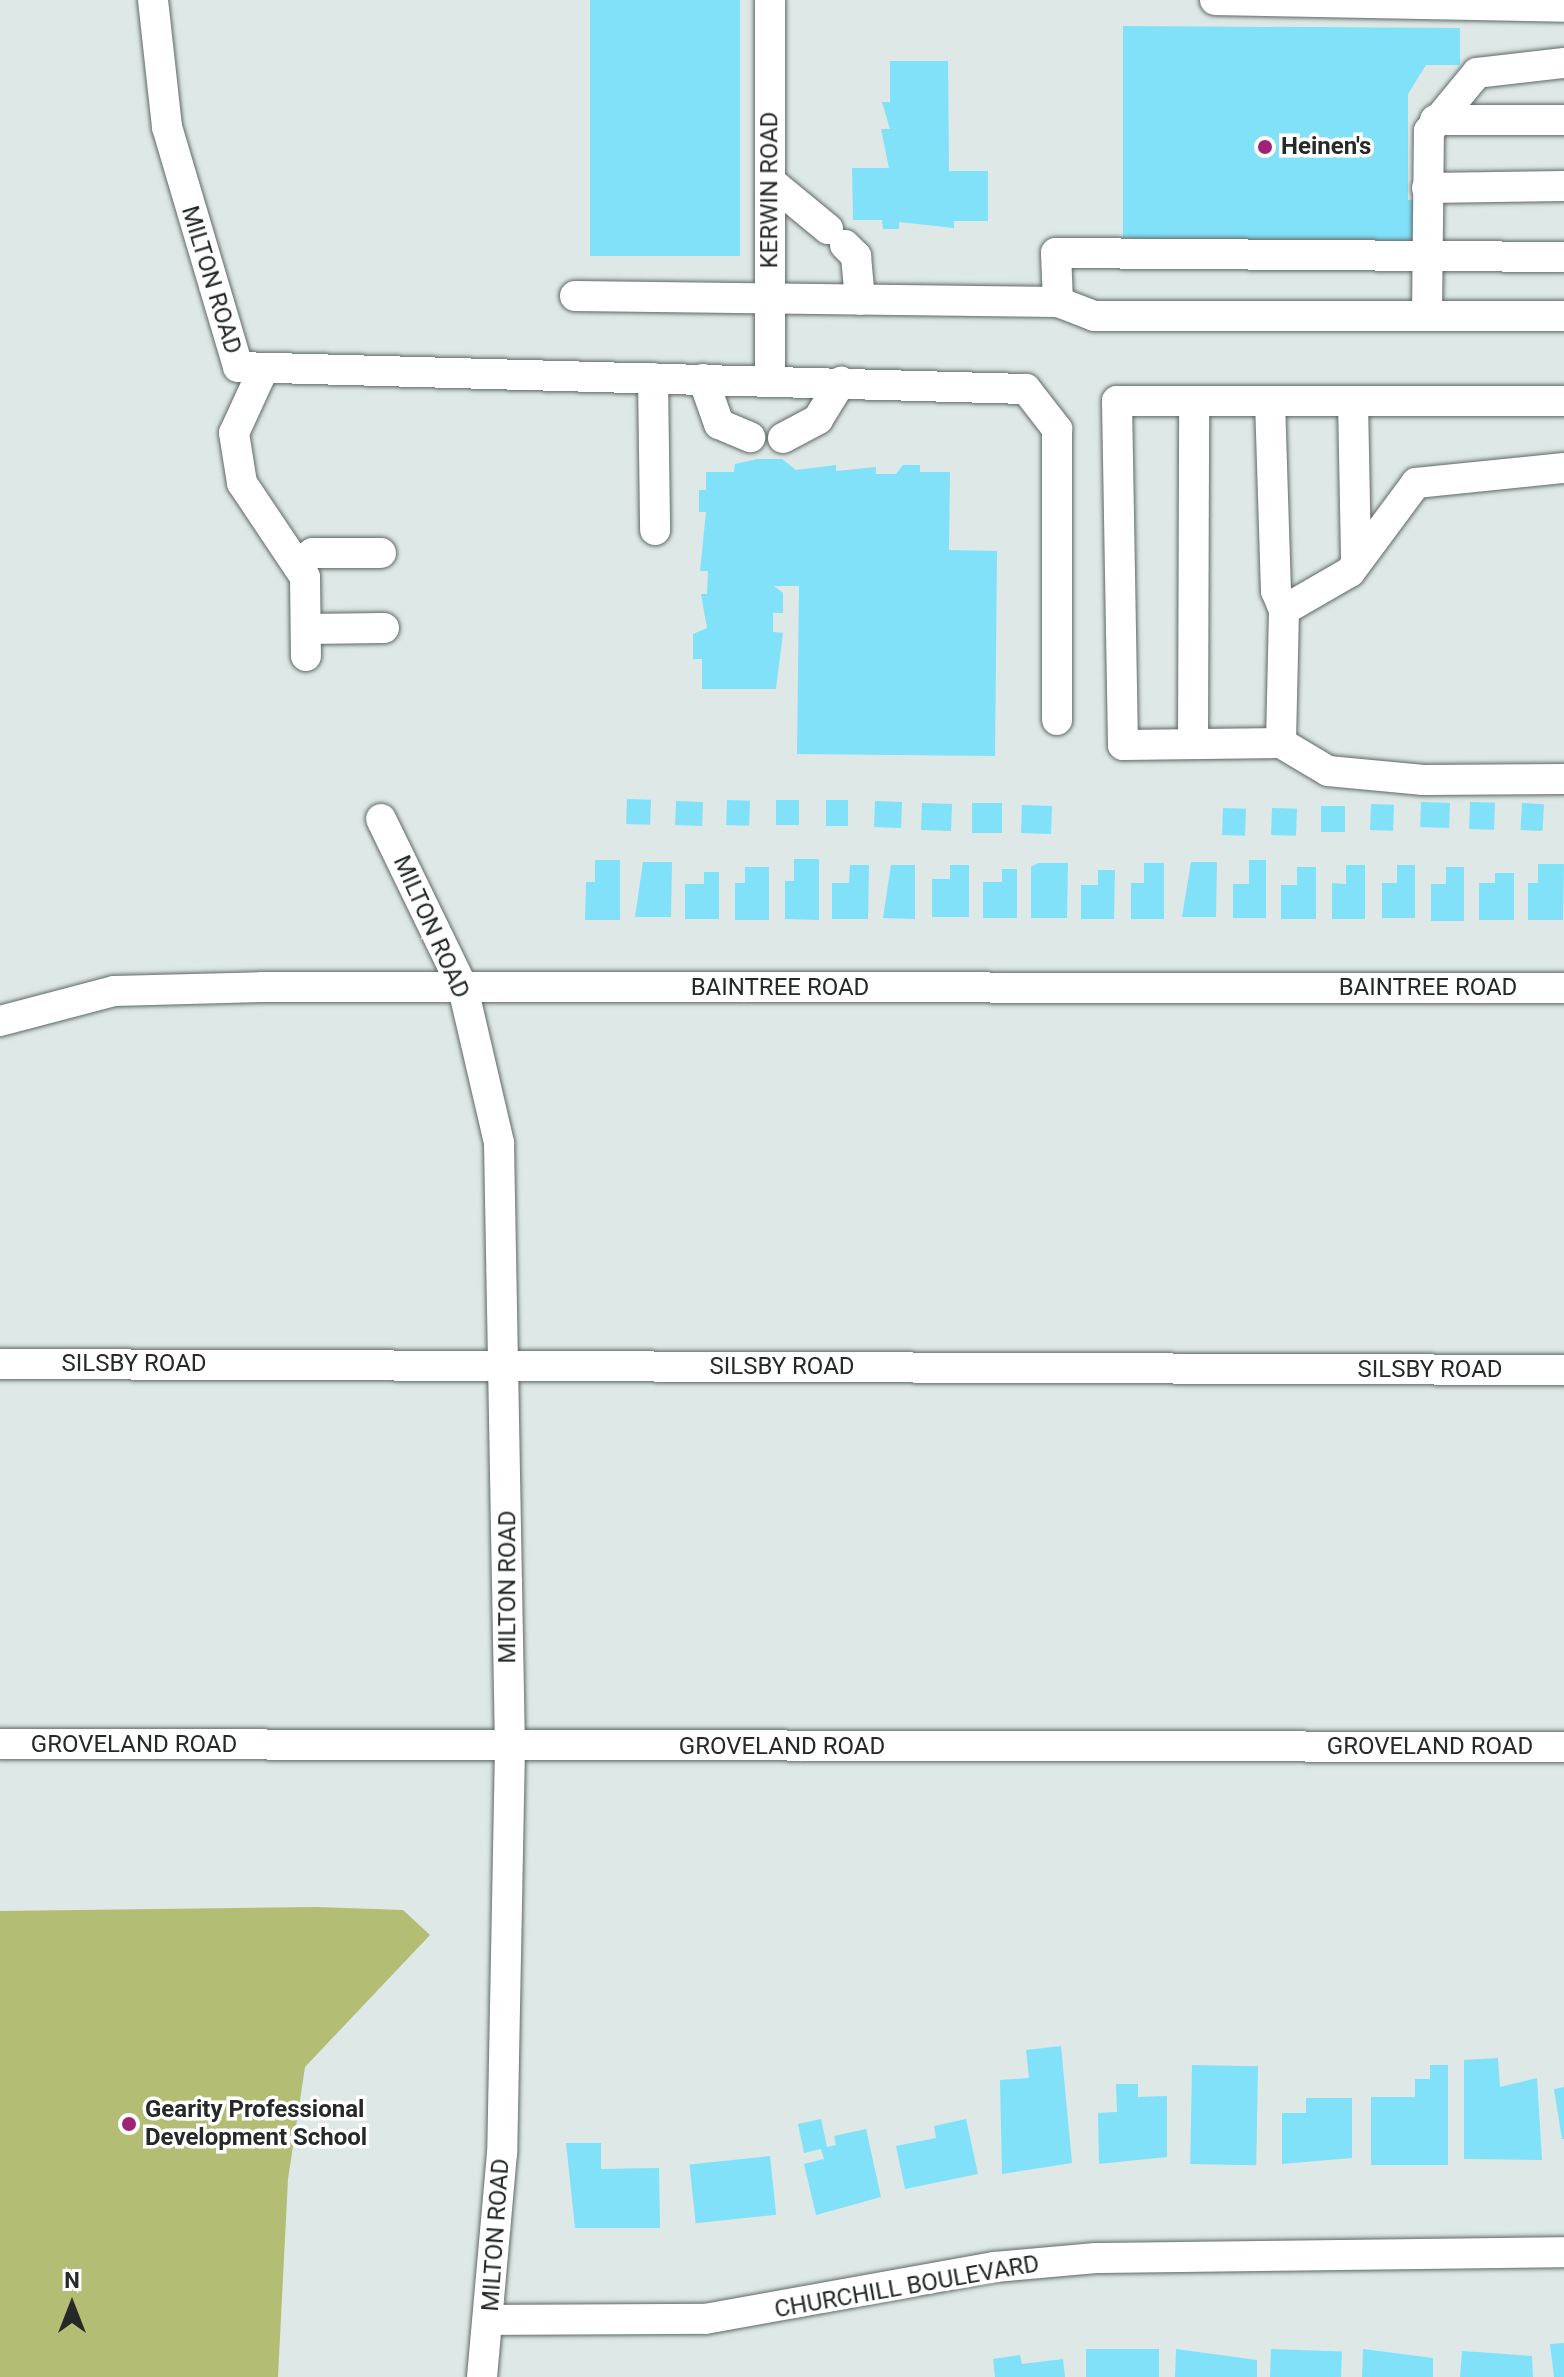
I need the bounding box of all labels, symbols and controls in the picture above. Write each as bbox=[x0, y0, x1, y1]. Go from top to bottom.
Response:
street label: KERWIN ROAD bbox=[756, 112, 784, 268]
place label: Heinen's bbox=[1281, 133, 1371, 161]
marker: Heinen's bbox=[1256, 138, 1274, 156]
street label: MILTON ROAD bbox=[175, 203, 247, 357]
street label: MILTON ROAD bbox=[387, 851, 475, 1003]
street label: BAINTREE ROAD bbox=[691, 974, 869, 1002]
street label: BAINTREE ROAD bbox=[1339, 974, 1517, 1002]
street label: SILSBY ROAD bbox=[61, 1350, 207, 1378]
street label: SILSBY ROAD bbox=[709, 1353, 855, 1381]
street label: SILSBY ROAD bbox=[1357, 1356, 1503, 1384]
street label: MILTON ROAD bbox=[494, 1510, 522, 1664]
street label: GROVELAND ROAD bbox=[31, 1731, 237, 1759]
street label: GROVELAND ROAD bbox=[679, 1733, 885, 1761]
street label: GROVELAND ROAD bbox=[1327, 1733, 1533, 1761]
place label: Gearity Professional Development School bbox=[145, 2096, 367, 2152]
marker: Gearity Professional Development School bbox=[120, 2115, 138, 2133]
street label: MILTON ROAD bbox=[476, 2158, 516, 2312]
street label: CHURCHILL BOULEVARD bbox=[772, 2250, 1042, 2324]
north arrow bbox=[32, 2265, 112, 2345]
text: N bbox=[64, 2268, 80, 2293]

